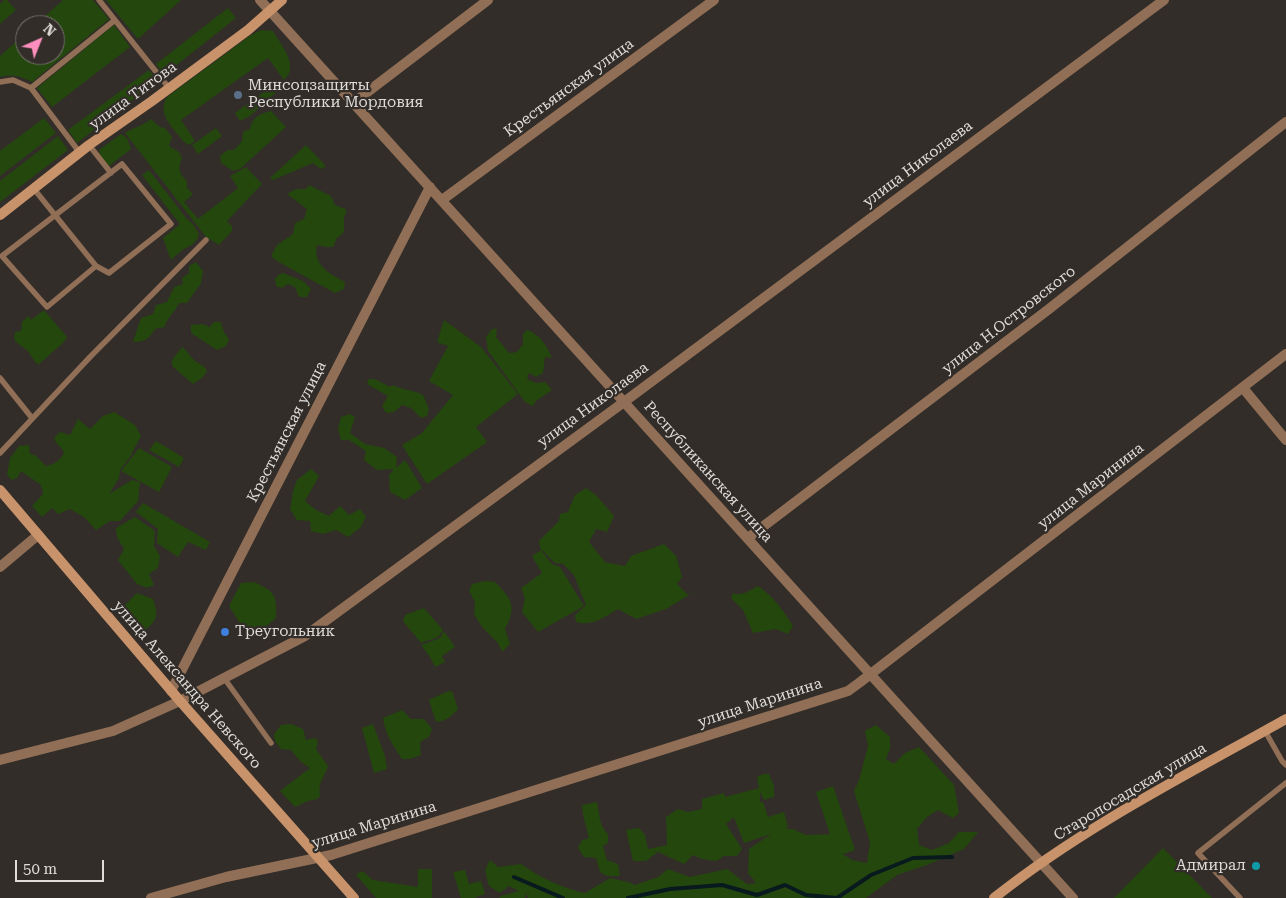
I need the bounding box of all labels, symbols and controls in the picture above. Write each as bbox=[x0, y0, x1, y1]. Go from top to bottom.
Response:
north arrow bbox=[15, 15, 65, 65]
text: N bbox=[40, 20, 59, 39]
street label: Крестьянская улица bbox=[501, 35, 637, 141]
street label: улица Титова bbox=[86, 58, 180, 134]
place label: Минсоцзащиты Республики Мордовия bbox=[248, 77, 423, 112]
marker: Минсоцзащиты Республики Мордовия bbox=[232, 89, 244, 101]
street label: улица Николаева bbox=[860, 117, 976, 211]
street label: улица Н.Островского bbox=[939, 262, 1079, 378]
street label: Крестьянская улица bbox=[244, 359, 330, 505]
street label: улица Николаева bbox=[534, 359, 652, 451]
street label: Республиканская улица bbox=[640, 398, 776, 546]
street label: улица Маринина bbox=[1034, 439, 1148, 533]
street label: улица Александра Невского bbox=[109, 597, 265, 773]
place label: Треугольник bbox=[235, 623, 335, 641]
marker: Треугольник bbox=[219, 626, 231, 638]
street label: улица Маринина bbox=[696, 674, 824, 732]
street label: Старопосадская улица bbox=[1051, 739, 1209, 845]
street label: улица Маринина bbox=[310, 797, 438, 853]
scale bar bbox=[18, 850, 106, 882]
place label: Адмирал bbox=[1176, 857, 1246, 875]
text: 50 m bbox=[23, 860, 57, 878]
marker: Адмирал bbox=[1250, 860, 1262, 872]

